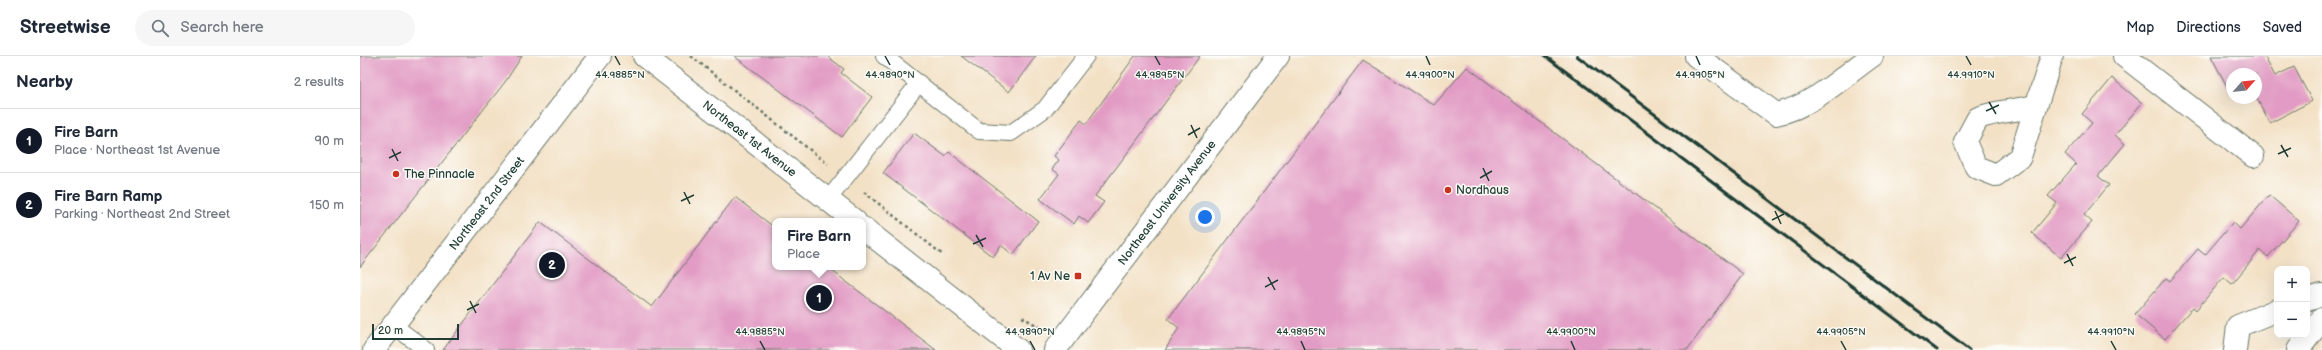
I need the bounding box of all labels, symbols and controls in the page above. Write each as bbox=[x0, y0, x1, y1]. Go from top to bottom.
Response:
search box bbox=[135, 10, 415, 46]
text: Streetwise bbox=[20, 16, 111, 39]
icon: search bbox=[149, 17, 171, 39]
text: Search here bbox=[181, 18, 264, 37]
text: Map bbox=[2126, 19, 2154, 36]
text: Directions bbox=[2176, 19, 2241, 36]
text: Saved bbox=[2263, 19, 2302, 36]
north arrow bbox=[2226, 68, 2262, 104]
text: 44.9885°N bbox=[595, 69, 645, 81]
text: 44.9890°N bbox=[865, 69, 915, 81]
text: 44.9895°N bbox=[1135, 69, 1185, 81]
text: 44.9900°N bbox=[1405, 69, 1455, 81]
text: 44.9905°N bbox=[1675, 69, 1725, 81]
text: 44.9910°N bbox=[1947, 69, 1995, 81]
text: Nearby bbox=[16, 72, 73, 92]
text: 2 results bbox=[294, 74, 344, 90]
street label: Northeast 1st Avenue bbox=[699, 98, 799, 180]
text: Fire Barn bbox=[54, 123, 118, 142]
text: 1 bbox=[26, 133, 32, 149]
text: 90 m bbox=[315, 133, 344, 149]
street label: Northeast University Avenue bbox=[1115, 137, 1219, 268]
text: Place · Northeast 1st Avenue bbox=[54, 142, 220, 158]
street label: Northeast 2nd Street bbox=[446, 154, 528, 253]
place label: The Pinnacle bbox=[404, 167, 475, 182]
marker: The Pinnacle bbox=[391, 169, 401, 179]
place label: Nordhaus bbox=[1456, 183, 1509, 198]
marker: Nordhaus bbox=[1443, 185, 1453, 195]
text: Fire Barn Ramp bbox=[54, 187, 162, 206]
text: 2 bbox=[25, 197, 33, 213]
text: 150 m bbox=[310, 197, 344, 213]
text: Parking · Northeast 2nd Street bbox=[54, 206, 230, 222]
your location bbox=[1195, 207, 1215, 227]
popup bbox=[772, 218, 866, 270]
text: Fire Barn bbox=[787, 227, 851, 246]
text: Place bbox=[787, 246, 820, 262]
pin: 2 bbox=[539, 250, 565, 280]
map controls bbox=[2274, 266, 2310, 338]
button: + bbox=[2274, 266, 2310, 302]
place label: 1 Av Ne bbox=[1030, 269, 1070, 284]
marker: 1 Av Ne bbox=[1073, 271, 1083, 281]
pin: 1 bbox=[806, 283, 832, 313]
button: − bbox=[2274, 302, 2310, 338]
scale bar bbox=[372, 322, 459, 341]
text: 20 m bbox=[378, 324, 403, 337]
text: 44.9885°N bbox=[735, 326, 785, 338]
text: 44.9890°N bbox=[1005, 326, 1055, 338]
text: 44.9895°N bbox=[1276, 326, 1326, 338]
text: 44.9900°N bbox=[1546, 326, 1596, 338]
text: 44.9905°N bbox=[1816, 326, 1866, 338]
text: 44.9910°N bbox=[2087, 326, 2135, 338]

